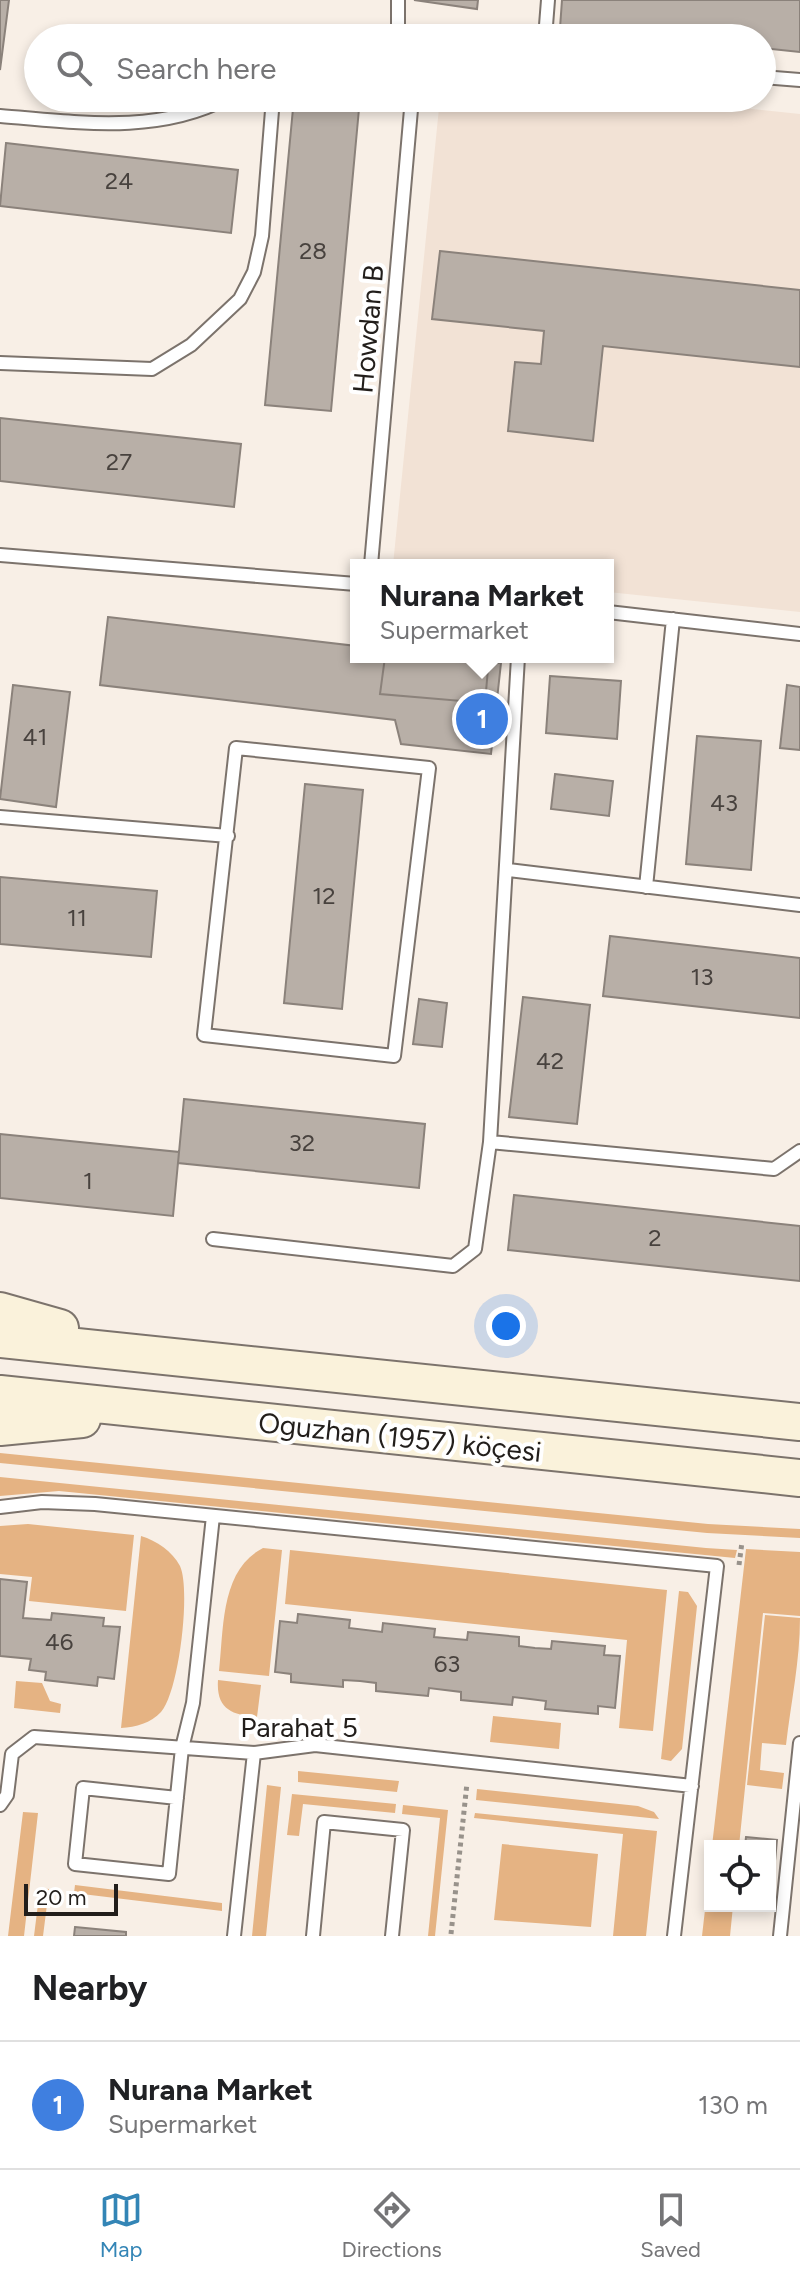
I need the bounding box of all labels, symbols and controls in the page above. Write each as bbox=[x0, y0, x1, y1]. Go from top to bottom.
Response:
search box bbox=[24, 24, 776, 112]
icon: search bbox=[52, 46, 96, 90]
text: Search here bbox=[116, 50, 276, 87]
house number: 24 bbox=[105, 166, 133, 195]
house number: 28 bbox=[299, 236, 327, 265]
street label: Howdan B bbox=[345, 263, 391, 395]
house number: 27 bbox=[106, 447, 132, 476]
popup bbox=[350, 559, 614, 663]
text: Nurana Market bbox=[380, 577, 584, 614]
text: Supermarket bbox=[380, 614, 529, 646]
pin: 1 bbox=[456, 689, 508, 749]
house number: 41 bbox=[23, 722, 47, 751]
house number: 43 bbox=[710, 788, 738, 817]
house number: 12 bbox=[312, 881, 336, 910]
house number: 11 bbox=[67, 903, 87, 932]
house number: 13 bbox=[691, 962, 713, 991]
house number: 42 bbox=[536, 1046, 564, 1075]
house number: 32 bbox=[289, 1128, 315, 1157]
house number: 1 bbox=[83, 1166, 93, 1195]
house number: 2 bbox=[648, 1223, 662, 1252]
your location bbox=[486, 1306, 526, 1346]
street label: Oguzhan (1957) köçesi bbox=[257, 1405, 543, 1469]
house number: 46 bbox=[45, 1627, 73, 1656]
house number: 63 bbox=[434, 1649, 460, 1678]
street label: Parahat 5 bbox=[240, 1710, 358, 1744]
map controls bbox=[704, 1840, 776, 1912]
button: locate bbox=[704, 1840, 776, 1912]
scale bar bbox=[24, 1880, 118, 1916]
text: 20 m bbox=[36, 1884, 87, 1911]
text: Nearby bbox=[32, 1968, 147, 2009]
text: Nurana Market bbox=[108, 2071, 313, 2108]
text: 1 bbox=[53, 2089, 63, 2121]
text: 130 m bbox=[698, 2089, 768, 2121]
text: Supermarket bbox=[108, 2108, 257, 2140]
tab: Map bbox=[99, 2188, 143, 2263]
tab: Directions bbox=[342, 2188, 442, 2263]
tab: Saved bbox=[640, 2188, 701, 2263]

